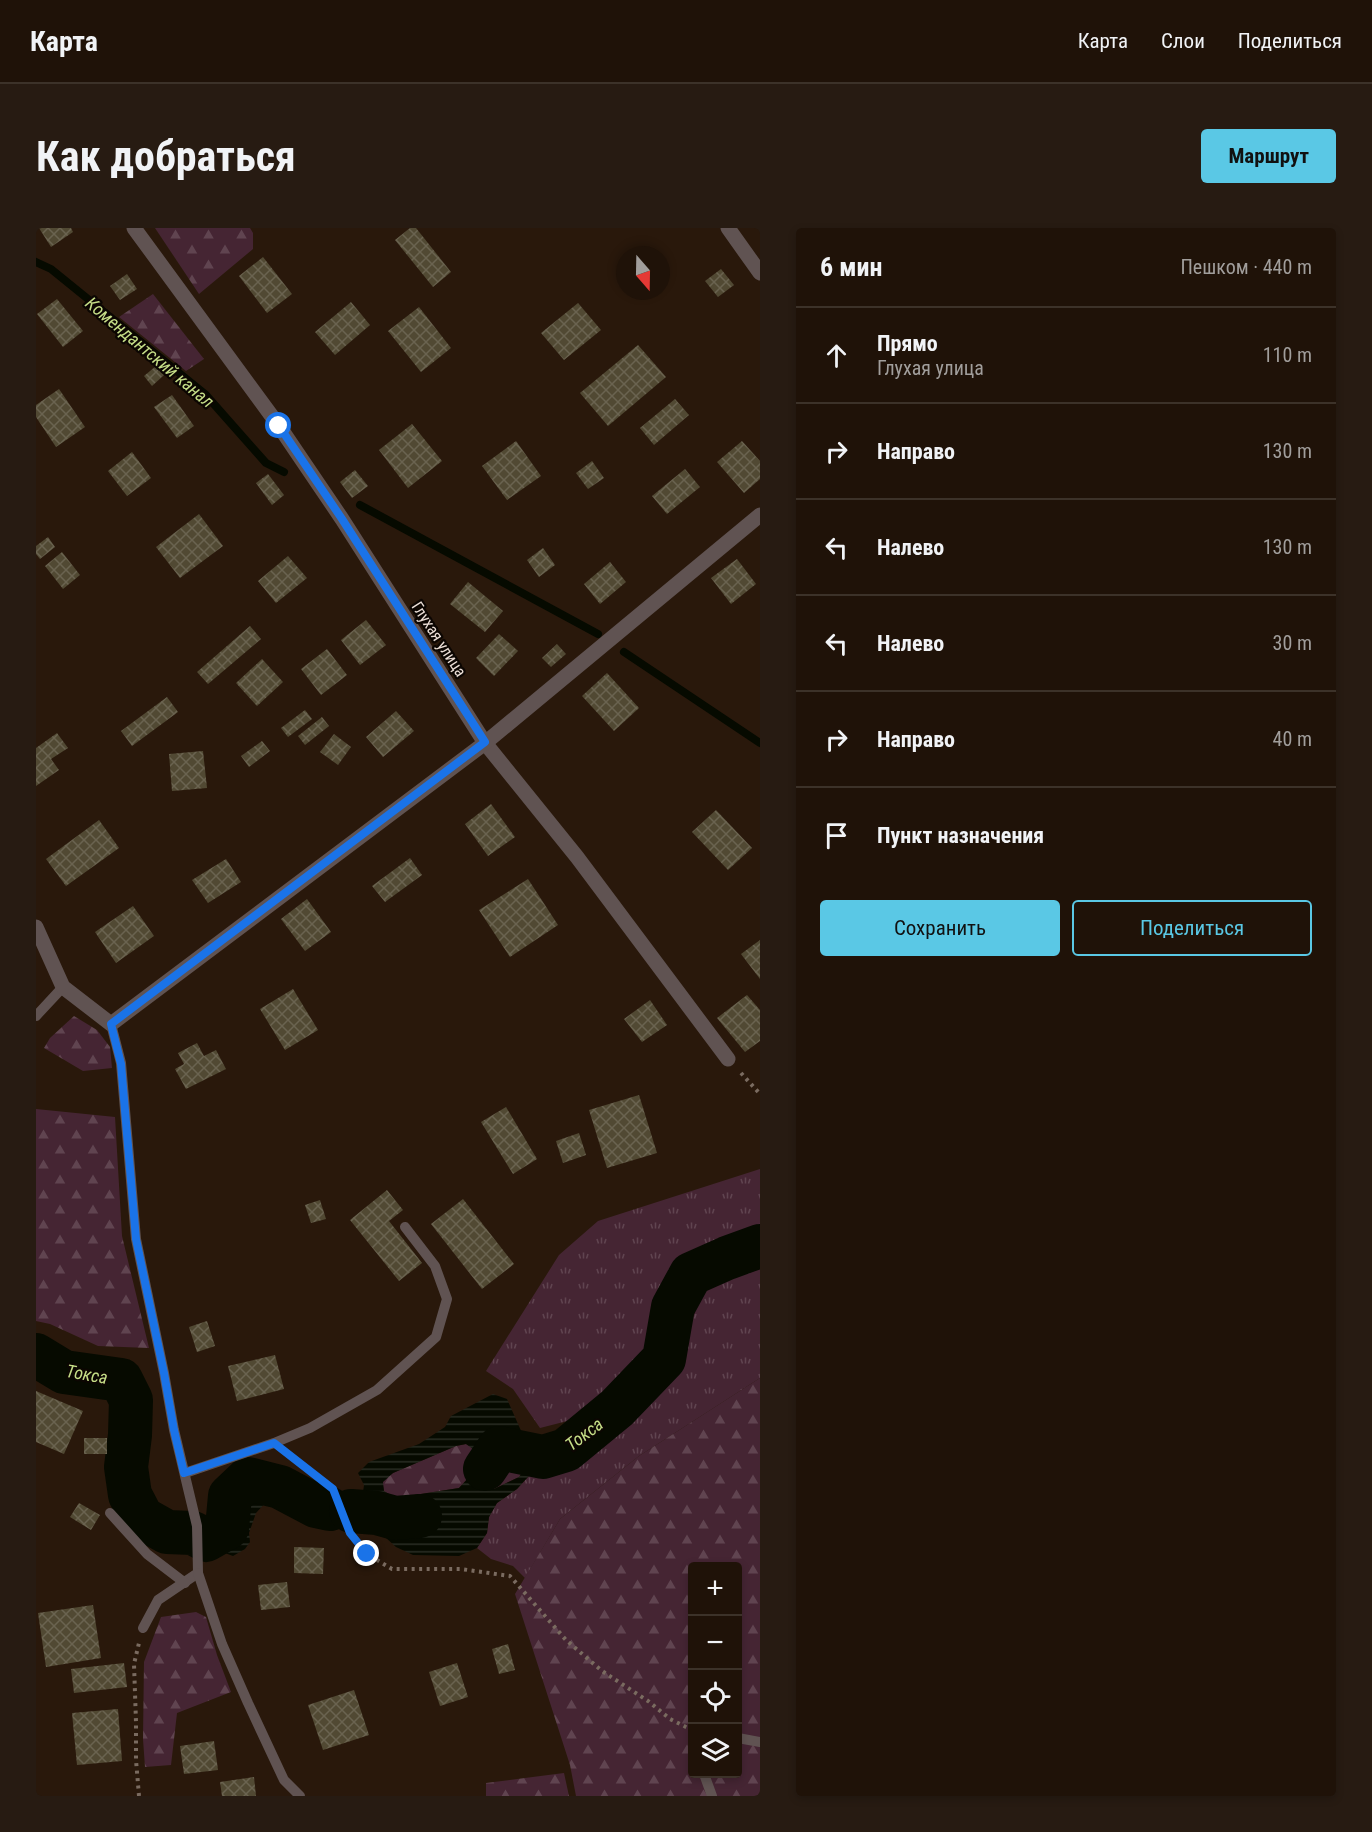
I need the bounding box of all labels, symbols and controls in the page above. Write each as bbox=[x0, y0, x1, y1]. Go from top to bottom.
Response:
text: Карта bbox=[30, 25, 98, 58]
text: Карта bbox=[1078, 29, 1128, 53]
text: Слои bbox=[1161, 29, 1205, 53]
text: Поделиться bbox=[1238, 29, 1342, 53]
button: Маршрут bbox=[1201, 129, 1336, 183]
text: Как добраться bbox=[36, 132, 296, 181]
north arrow bbox=[616, 246, 670, 300]
text: 6 мин bbox=[820, 252, 882, 282]
text: Пешком · 440 m bbox=[1180, 255, 1312, 279]
water label: Комендантский канал bbox=[81, 292, 219, 412]
text: Прямо bbox=[877, 331, 938, 356]
icon: ahead bbox=[820, 339, 853, 372]
text: 110 m bbox=[1263, 343, 1312, 367]
text: Глухая улица bbox=[877, 356, 984, 380]
route start bbox=[265, 412, 291, 438]
icon: right bbox=[820, 435, 853, 468]
text: Направо bbox=[877, 439, 955, 464]
text: 130 m bbox=[1263, 439, 1312, 463]
icon: left bbox=[820, 531, 853, 564]
text: Налево bbox=[877, 535, 944, 560]
text: 130 m bbox=[1263, 535, 1312, 559]
street label: Глухая улица bbox=[408, 598, 470, 680]
icon: left bbox=[820, 627, 853, 660]
text: Налево bbox=[877, 631, 944, 656]
text: 30 m bbox=[1273, 631, 1312, 655]
icon: right bbox=[820, 723, 853, 756]
text: Направо bbox=[877, 727, 955, 752]
text: 40 m bbox=[1273, 727, 1312, 751]
icon: arrive bbox=[820, 819, 853, 852]
text: Пункт назначения bbox=[877, 823, 1044, 848]
button: Сохранить bbox=[820, 900, 1060, 956]
button: Поделиться bbox=[1072, 900, 1312, 956]
water label: Токса bbox=[65, 1360, 109, 1388]
water label: Токса bbox=[561, 1413, 607, 1455]
route end bbox=[353, 1540, 379, 1566]
map controls bbox=[688, 1562, 742, 1778]
button: + bbox=[688, 1562, 742, 1616]
button: − bbox=[688, 1616, 742, 1670]
button: locate bbox=[688, 1670, 742, 1724]
button: layers bbox=[688, 1724, 742, 1778]

